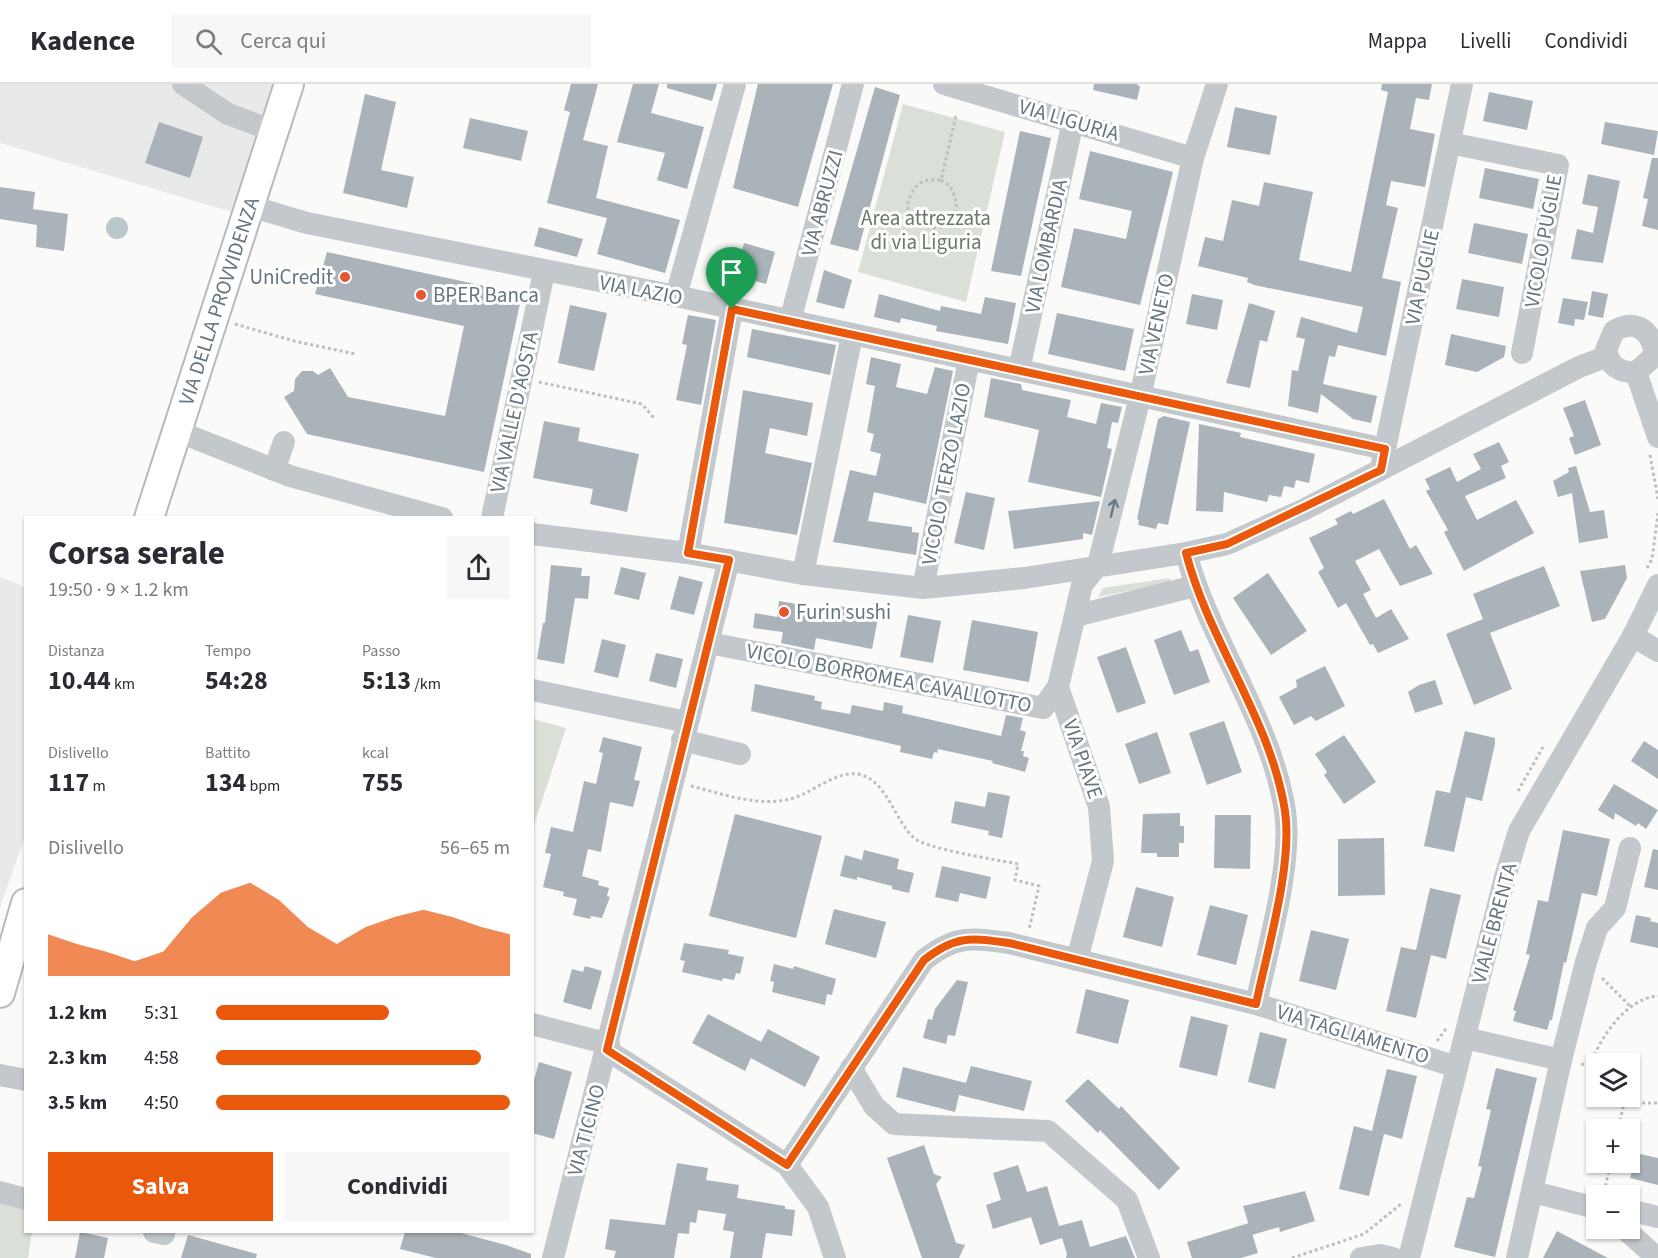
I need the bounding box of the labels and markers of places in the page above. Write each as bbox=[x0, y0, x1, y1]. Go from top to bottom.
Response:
pin bbox=[706, 247, 757, 309]
place label: UniCredit bbox=[249, 262, 333, 292]
marker: UniCredit bbox=[338, 270, 352, 284]
place label: BPER Banca bbox=[433, 280, 539, 310]
marker: BPER Banca bbox=[414, 288, 428, 302]
place label: Furin sushi bbox=[796, 597, 891, 627]
marker: Furin sushi bbox=[777, 605, 791, 619]

